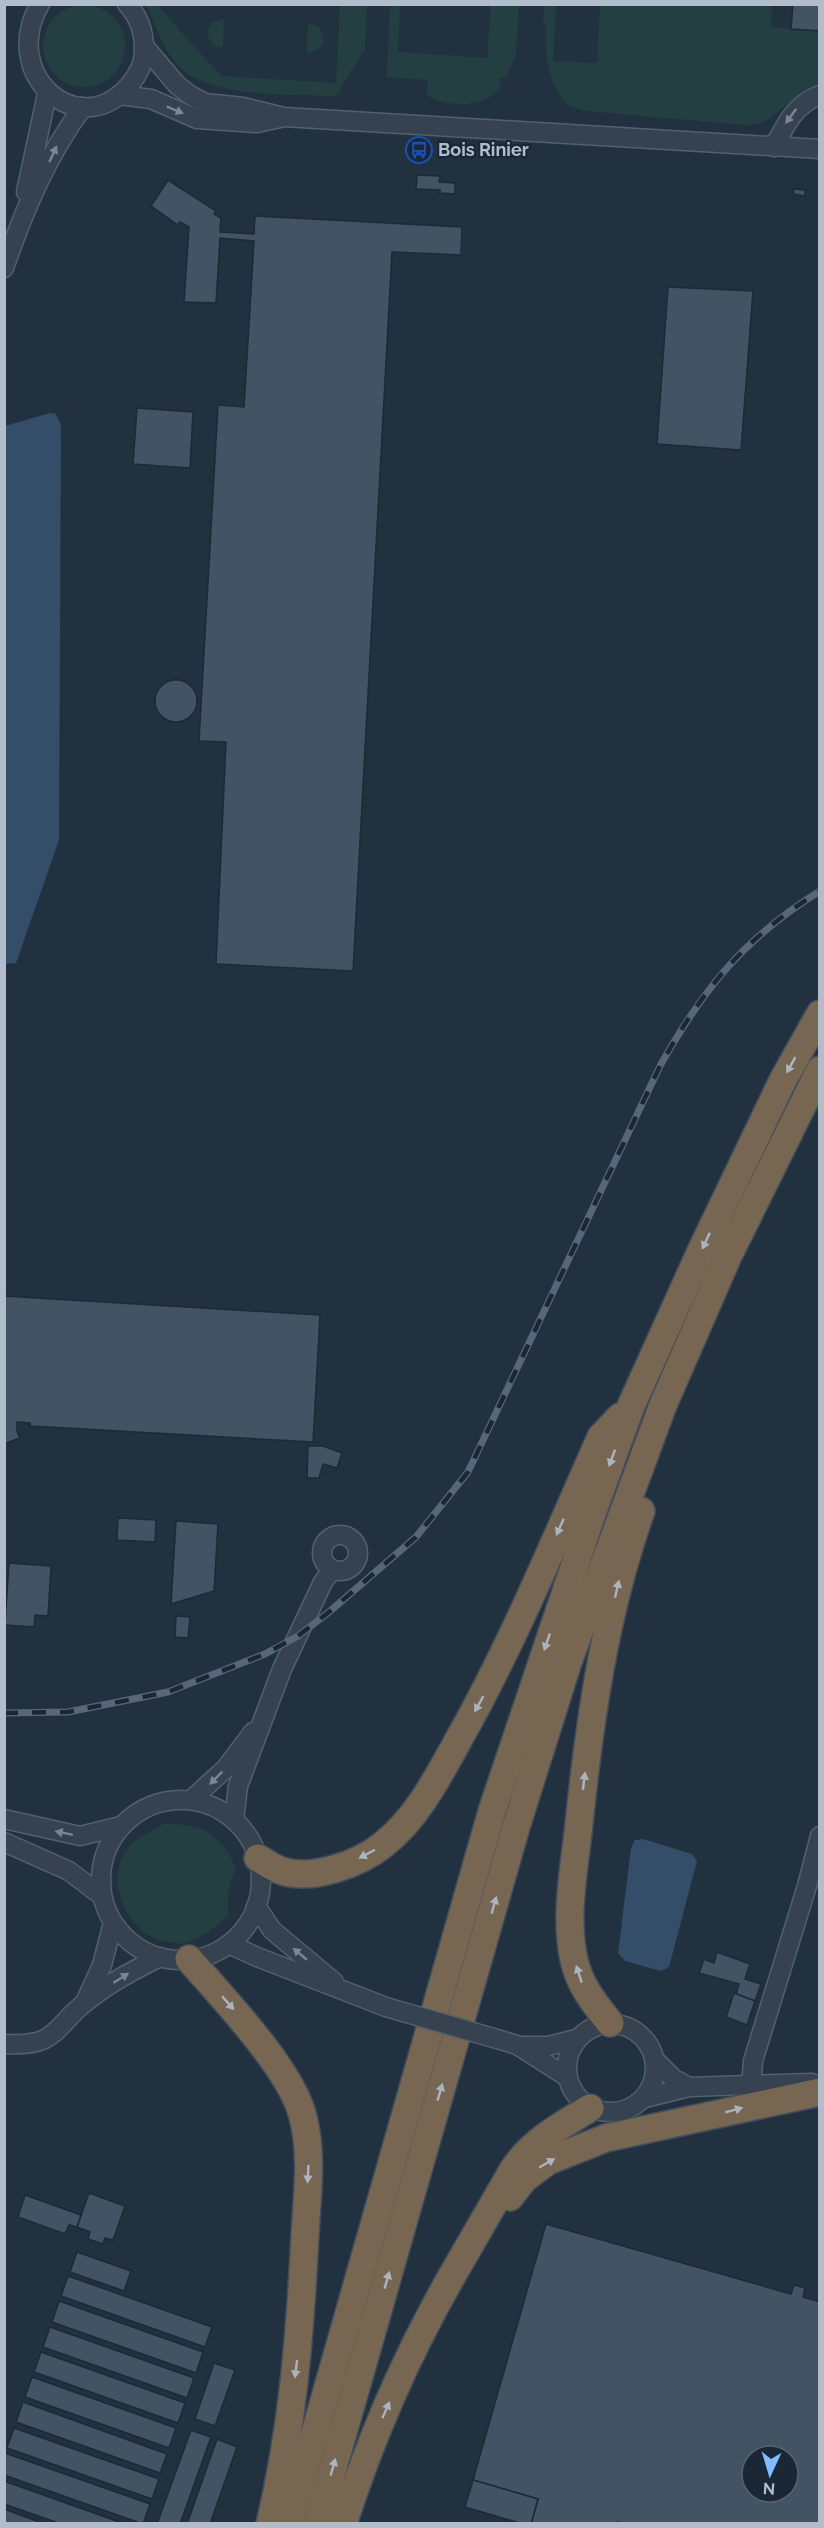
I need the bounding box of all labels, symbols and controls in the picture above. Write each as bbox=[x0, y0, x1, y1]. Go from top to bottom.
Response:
one-way arrow bbox=[167, 105, 185, 115]
one-way arrow bbox=[786, 108, 798, 123]
bus stop icon: Bois Rinier bbox=[404, 135, 434, 165]
place label: Bois Rinier bbox=[438, 139, 529, 160]
one-way arrow bbox=[48, 145, 57, 162]
one-way arrow bbox=[786, 1057, 796, 1074]
one-way arrow bbox=[701, 1232, 710, 1249]
one-way arrow bbox=[607, 1450, 617, 1468]
one-way arrow bbox=[556, 1519, 565, 1536]
one-way arrow bbox=[613, 1579, 622, 1598]
one-way arrow bbox=[542, 1633, 552, 1651]
one-way arrow bbox=[474, 1696, 484, 1713]
one-way arrow bbox=[209, 1771, 224, 1785]
one-way arrow bbox=[579, 1772, 588, 1791]
one-way arrow bbox=[55, 1828, 74, 1837]
one-way arrow bbox=[358, 1849, 375, 1859]
one-way arrow bbox=[490, 1896, 499, 1914]
one-way arrow bbox=[292, 1947, 308, 1960]
one-way arrow bbox=[574, 1965, 583, 1983]
one-way arrow bbox=[113, 1972, 129, 1983]
one-way arrow bbox=[221, 1996, 235, 2011]
one-way arrow bbox=[436, 2083, 445, 2101]
one-way arrow bbox=[725, 2105, 743, 2115]
one-way arrow bbox=[539, 2158, 556, 2168]
one-way arrow bbox=[303, 2165, 312, 2184]
one-way arrow bbox=[382, 2271, 392, 2289]
one-way arrow bbox=[291, 2359, 301, 2378]
one-way arrow bbox=[382, 2401, 392, 2419]
north arrow bbox=[740, 2444, 800, 2504]
one-way arrow bbox=[329, 2458, 338, 2476]
text: N bbox=[762, 2479, 776, 2498]

